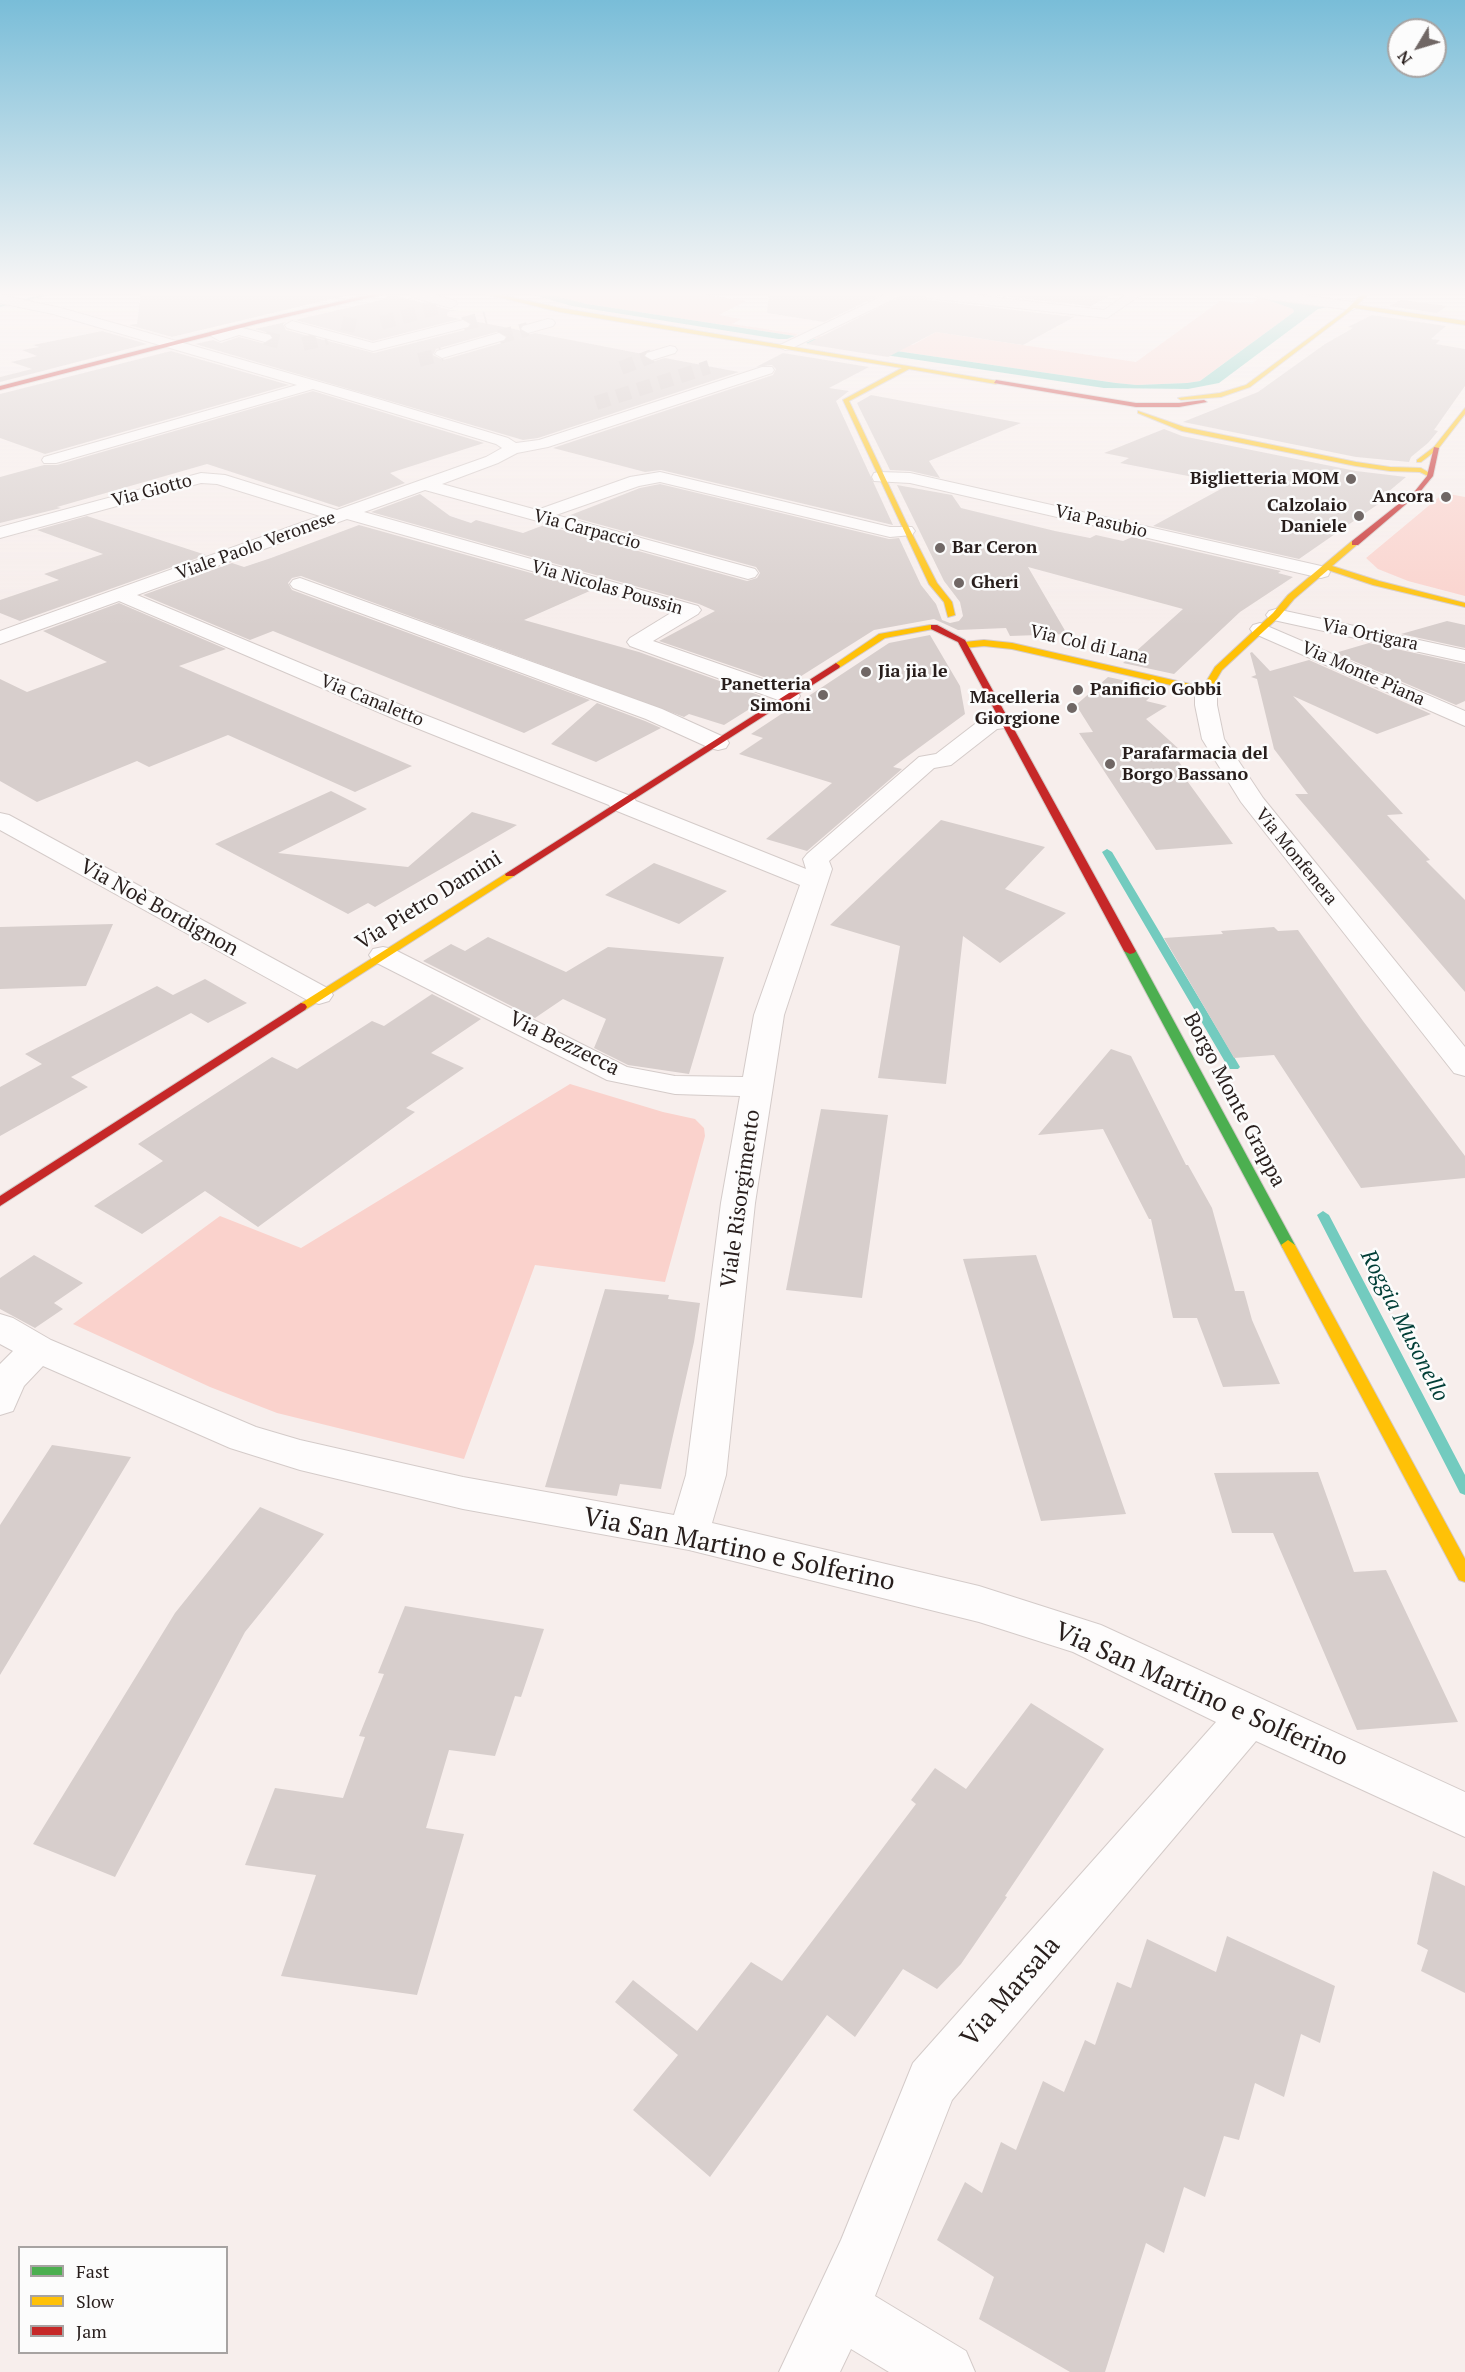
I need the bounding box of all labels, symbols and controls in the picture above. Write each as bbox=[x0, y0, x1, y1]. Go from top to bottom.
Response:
north arrow bbox=[1387, 18, 1447, 78]
text: N bbox=[1392, 46, 1417, 69]
place label: Biglietteria MOM bbox=[1190, 468, 1339, 490]
street label: Via Giotto bbox=[110, 470, 194, 512]
marker: Biglietteria MOM bbox=[1344, 472, 1358, 486]
place label: Ancora bbox=[1372, 486, 1434, 508]
marker: Ancora bbox=[1439, 490, 1453, 504]
place label: Calzolaio Daniele bbox=[1267, 495, 1347, 538]
street label: Via Pasubio bbox=[1053, 501, 1149, 543]
street label: Via Carpaccio bbox=[531, 505, 643, 555]
street label: Viale Paolo Veronese bbox=[173, 507, 339, 585]
marker: Calzolaio Daniele bbox=[1352, 509, 1366, 523]
place label: Bar Ceron bbox=[952, 537, 1037, 559]
marker: Bar Ceron bbox=[933, 541, 947, 555]
street label: Via Nicolas Poussin bbox=[529, 556, 685, 620]
place label: Gheri bbox=[971, 572, 1019, 594]
marker: Gheri bbox=[952, 576, 966, 590]
street label: Via Ortigara bbox=[1320, 614, 1420, 656]
street label: Via Col di Lana bbox=[1028, 621, 1150, 669]
street label: Via Monte Piana bbox=[1298, 637, 1428, 711]
place label: Jia jia le bbox=[878, 661, 948, 683]
marker: Jia jia le bbox=[859, 665, 873, 679]
street label: Via Canaletto bbox=[317, 670, 427, 732]
place label: Panetteria Simoni bbox=[721, 674, 811, 716]
place label: Panificio Gobbi bbox=[1090, 679, 1222, 701]
marker: Panificio Gobbi bbox=[1071, 683, 1085, 697]
place label: Macelleria Giorgione bbox=[970, 687, 1060, 730]
marker: Panetteria Simoni bbox=[816, 688, 830, 702]
marker: Macelleria Giorgione bbox=[1065, 701, 1079, 715]
place label: Parafarmacia del Borgo Bassano bbox=[1122, 743, 1268, 786]
marker: Parafarmacia del Borgo Bassano bbox=[1103, 757, 1117, 771]
street label: Via Monfenera bbox=[1250, 804, 1342, 910]
street label: Via Pietro Damini bbox=[351, 846, 507, 956]
street label: Via Noè Bordignon bbox=[75, 854, 243, 962]
street label: Via Bezzecca bbox=[505, 1006, 623, 1082]
street label: Borgo Monte Grappa bbox=[1177, 1009, 1291, 1191]
street label: Viale Risorgimento bbox=[716, 1108, 766, 1290]
water label: Roggia Musonello bbox=[1354, 1246, 1454, 1406]
street label: Via San Martino e Solferino bbox=[580, 1502, 898, 1598]
street label: Via San Martino e Solferino bbox=[1049, 1616, 1353, 1774]
street label: Via Marsala bbox=[955, 1930, 1067, 2054]
legend bbox=[18, 2246, 228, 2354]
text: Fast bbox=[76, 2259, 109, 2283]
text: Slow bbox=[76, 2289, 114, 2313]
text: Jam bbox=[76, 2319, 107, 2343]

